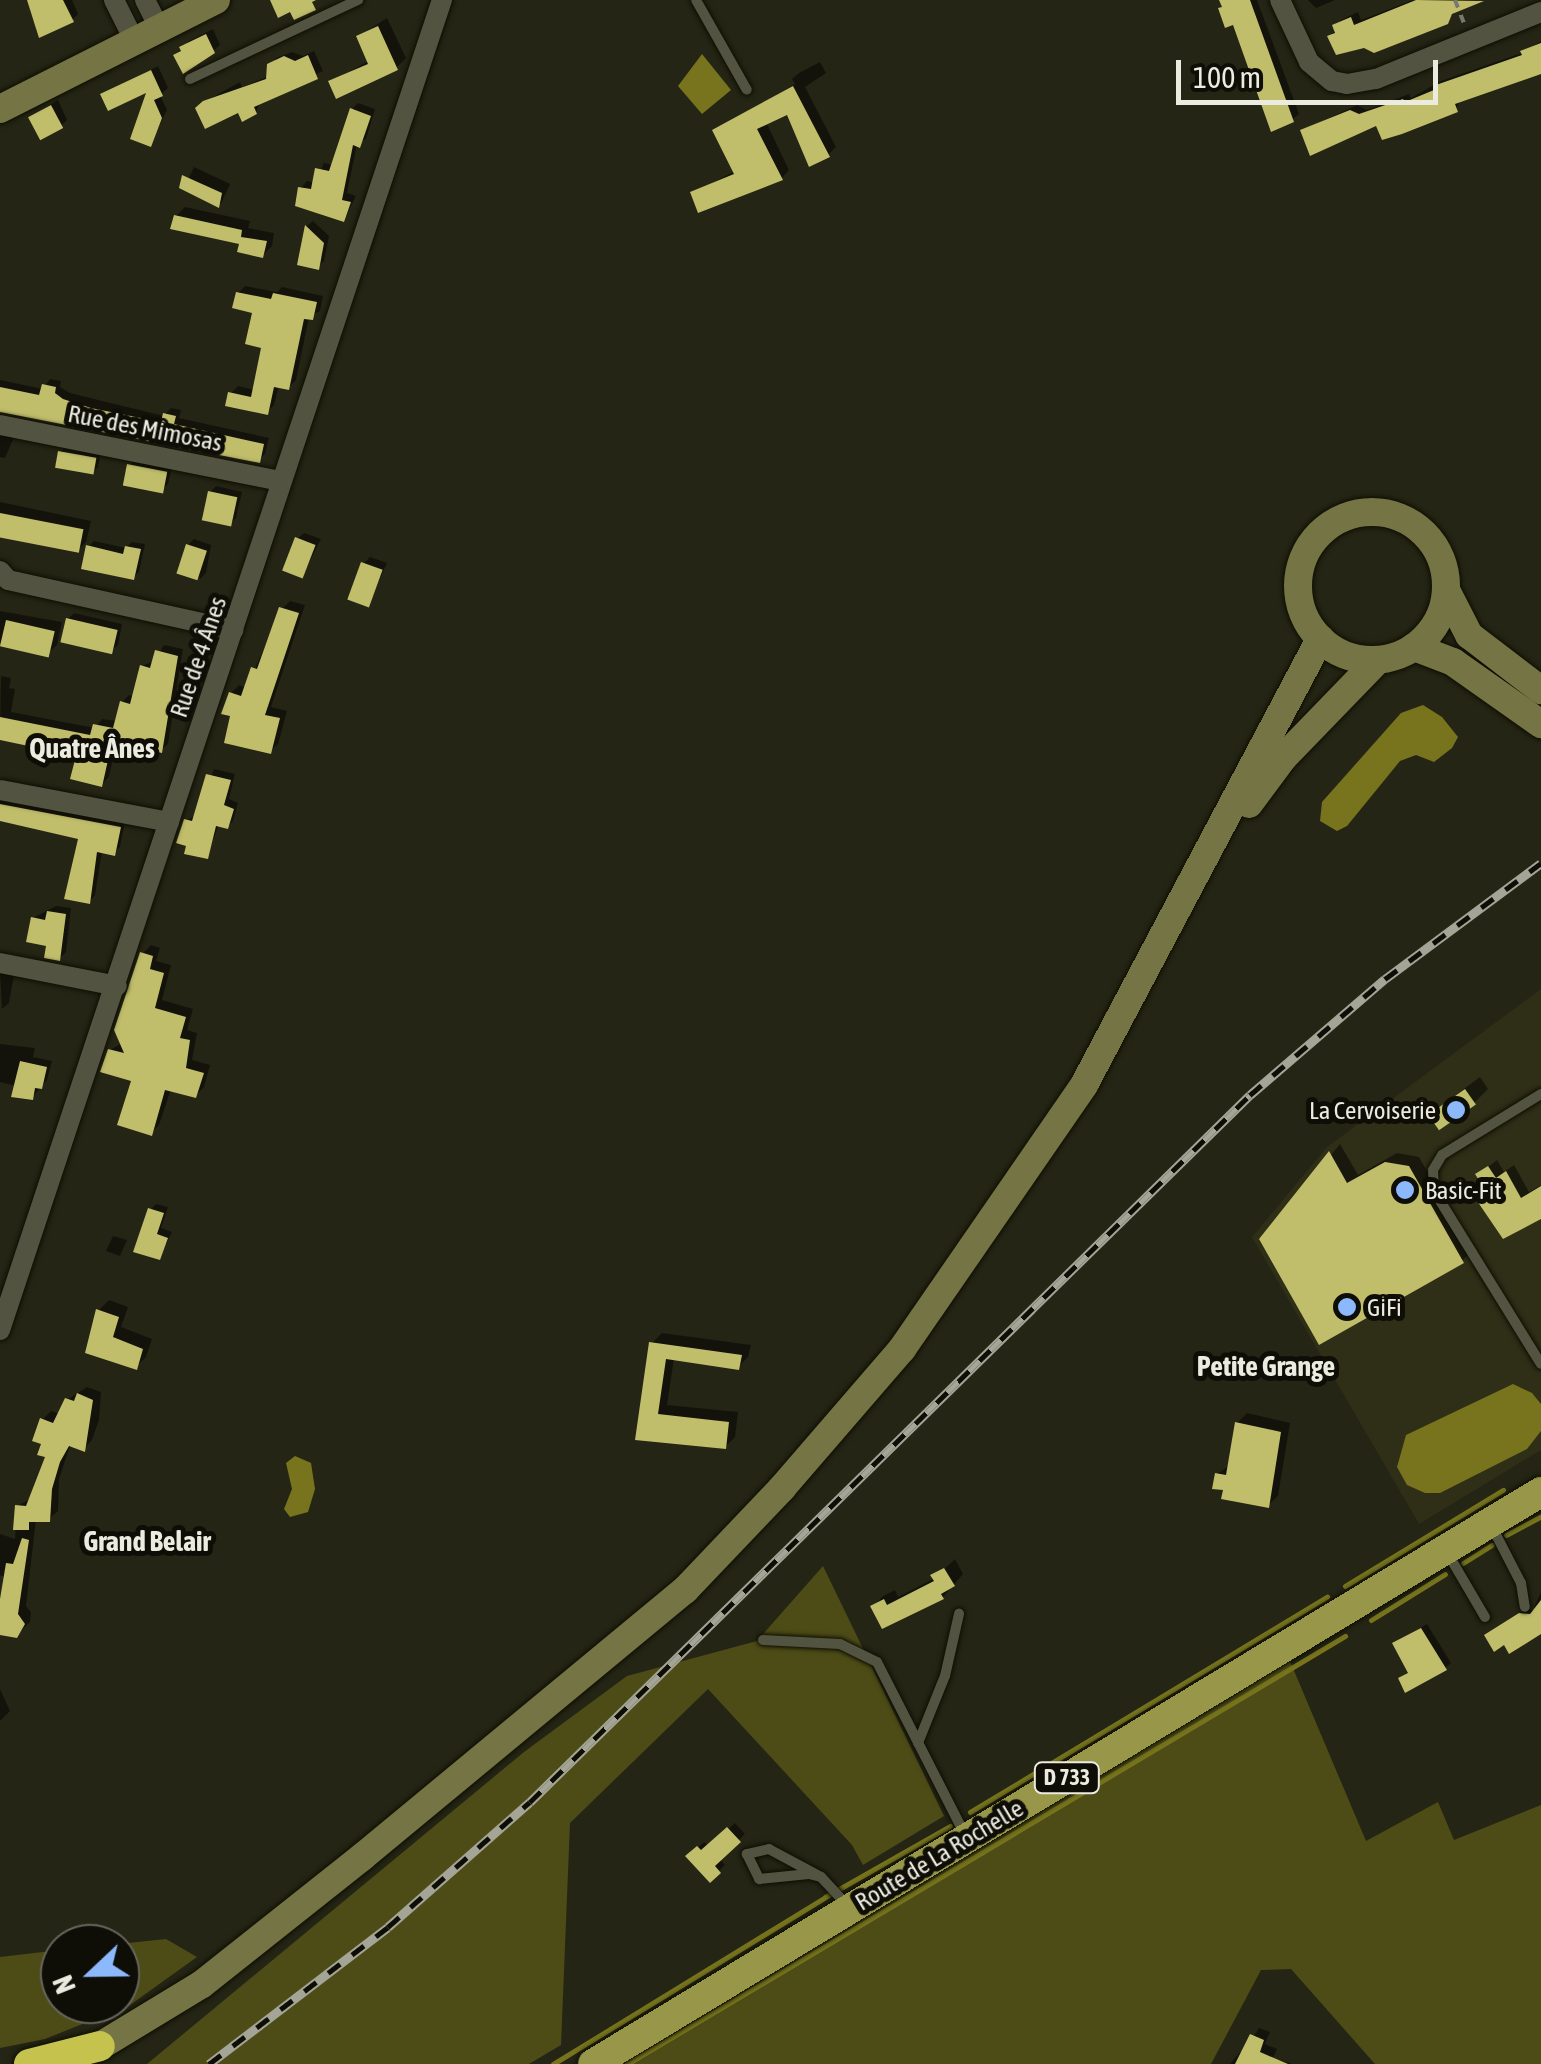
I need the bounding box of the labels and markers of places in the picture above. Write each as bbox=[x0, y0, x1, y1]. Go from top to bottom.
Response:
place label: La Cervoiserie bbox=[1309, 1095, 1436, 1125]
marker: La Cervoiserie bbox=[1445, 1099, 1467, 1121]
place label: Basic-Fit bbox=[1425, 1175, 1502, 1205]
marker: Basic-Fit bbox=[1394, 1179, 1416, 1201]
place label: GiFi bbox=[1367, 1292, 1402, 1322]
marker: GiFi bbox=[1336, 1296, 1358, 1318]

